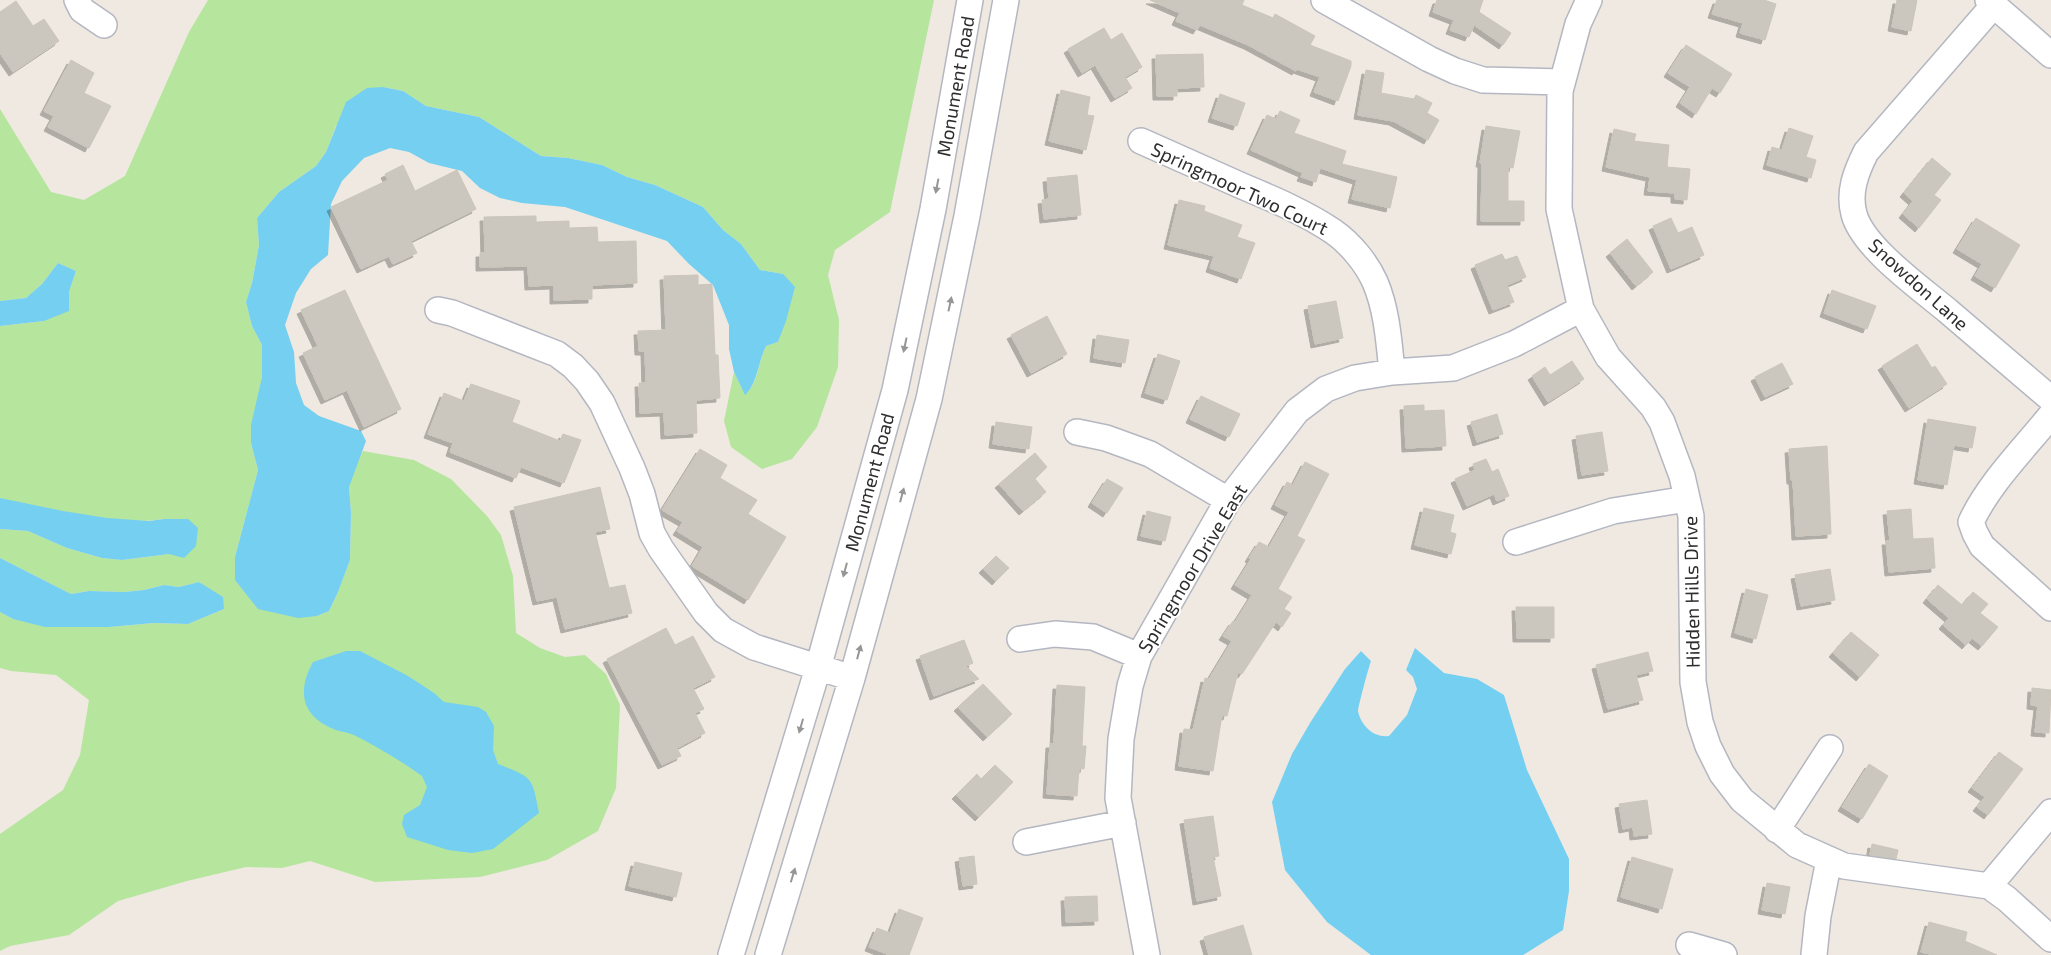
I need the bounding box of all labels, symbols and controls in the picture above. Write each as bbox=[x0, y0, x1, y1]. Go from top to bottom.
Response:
street label: Monument Road bbox=[931, 14, 979, 158]
street label: Springmoor Two Court bbox=[1148, 137, 1332, 239]
one-way arrow bbox=[933, 178, 941, 193]
street label: Snowdon Lane bbox=[1864, 233, 1974, 335]
one-way arrow bbox=[946, 296, 954, 311]
one-way arrow bbox=[900, 337, 908, 353]
street label: Monument Road bbox=[839, 410, 899, 554]
street label: Springmoor Drive East bbox=[1133, 480, 1251, 656]
one-way arrow bbox=[899, 488, 907, 503]
street label: Hidden Hills Drive bbox=[1678, 516, 1704, 668]
one-way arrow bbox=[841, 562, 849, 577]
one-way arrow bbox=[856, 645, 864, 660]
one-way arrow bbox=[796, 719, 804, 734]
one-way arrow bbox=[790, 867, 798, 882]

